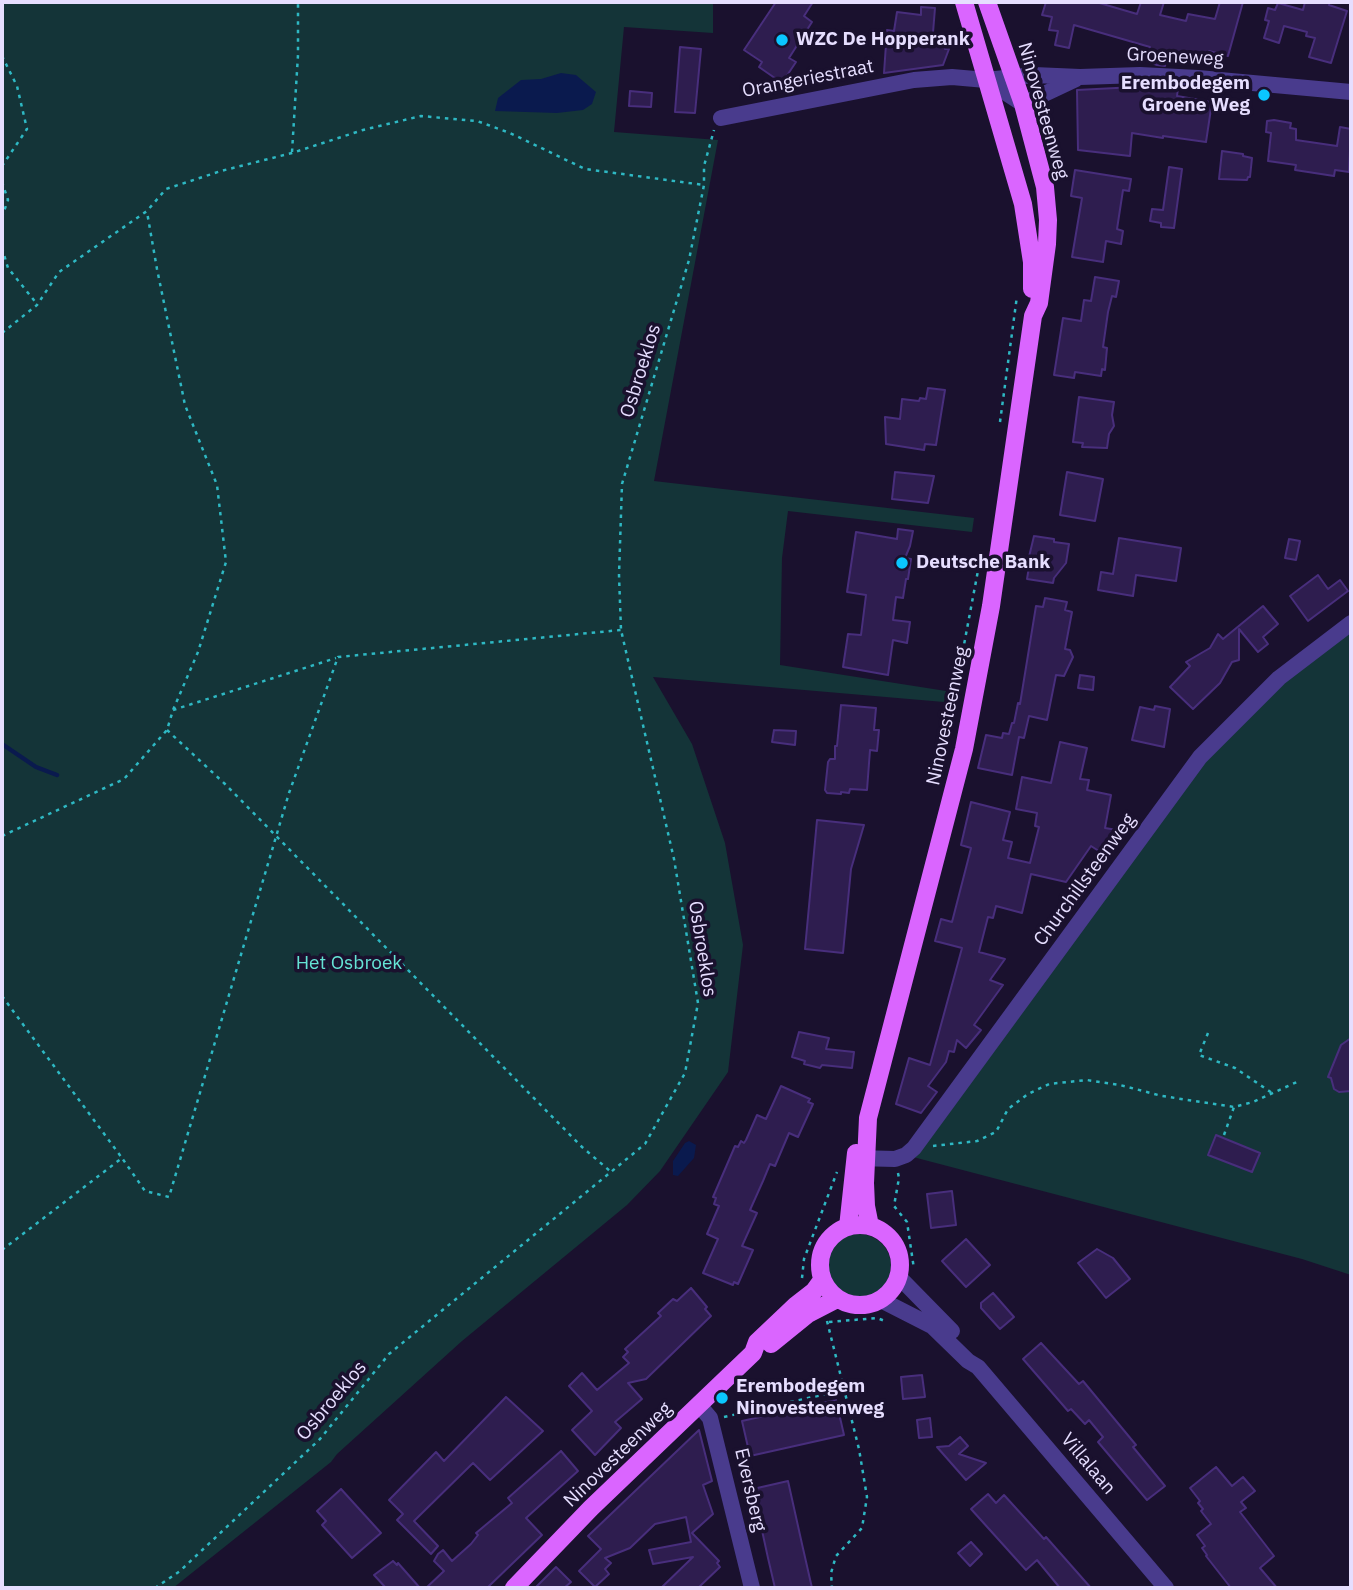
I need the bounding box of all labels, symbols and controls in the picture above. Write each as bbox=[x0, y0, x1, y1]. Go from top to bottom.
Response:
place label: WZC De Hopperank bbox=[796, 29, 970, 51]
marker: WZC De Hopperank bbox=[774, 32, 790, 48]
street label: Ninovesteenweg bbox=[1013, 40, 1073, 182]
street label: Groeneweg bbox=[1126, 43, 1224, 71]
street label: Orangeriestraat bbox=[740, 55, 876, 103]
place label: Erembodegem Groene Weg bbox=[1121, 73, 1250, 117]
marker: Erembodegem Groene Weg bbox=[1256, 87, 1272, 103]
street label: Osbroeklos bbox=[616, 321, 666, 421]
place label: Deutsche Bank bbox=[916, 552, 1050, 574]
marker: Deutsche Bank bbox=[894, 555, 910, 571]
street label: Ninovesteenweg bbox=[922, 645, 974, 787]
street label: Churchillsteenweg bbox=[1029, 809, 1141, 951]
street label: Osbroeklos bbox=[683, 899, 721, 999]
park label: Het Osbroek bbox=[296, 953, 402, 975]
street label: Osbroeklos bbox=[292, 1357, 372, 1445]
place label: Erembodegem Ninovesteenweg bbox=[736, 1376, 884, 1420]
marker: Erembodegem Ninovesteenweg bbox=[714, 1390, 730, 1406]
street label: Ninovesteenweg bbox=[559, 1398, 677, 1512]
street label: Villalaan bbox=[1056, 1429, 1120, 1499]
street label: Eversberg bbox=[729, 1446, 771, 1534]

